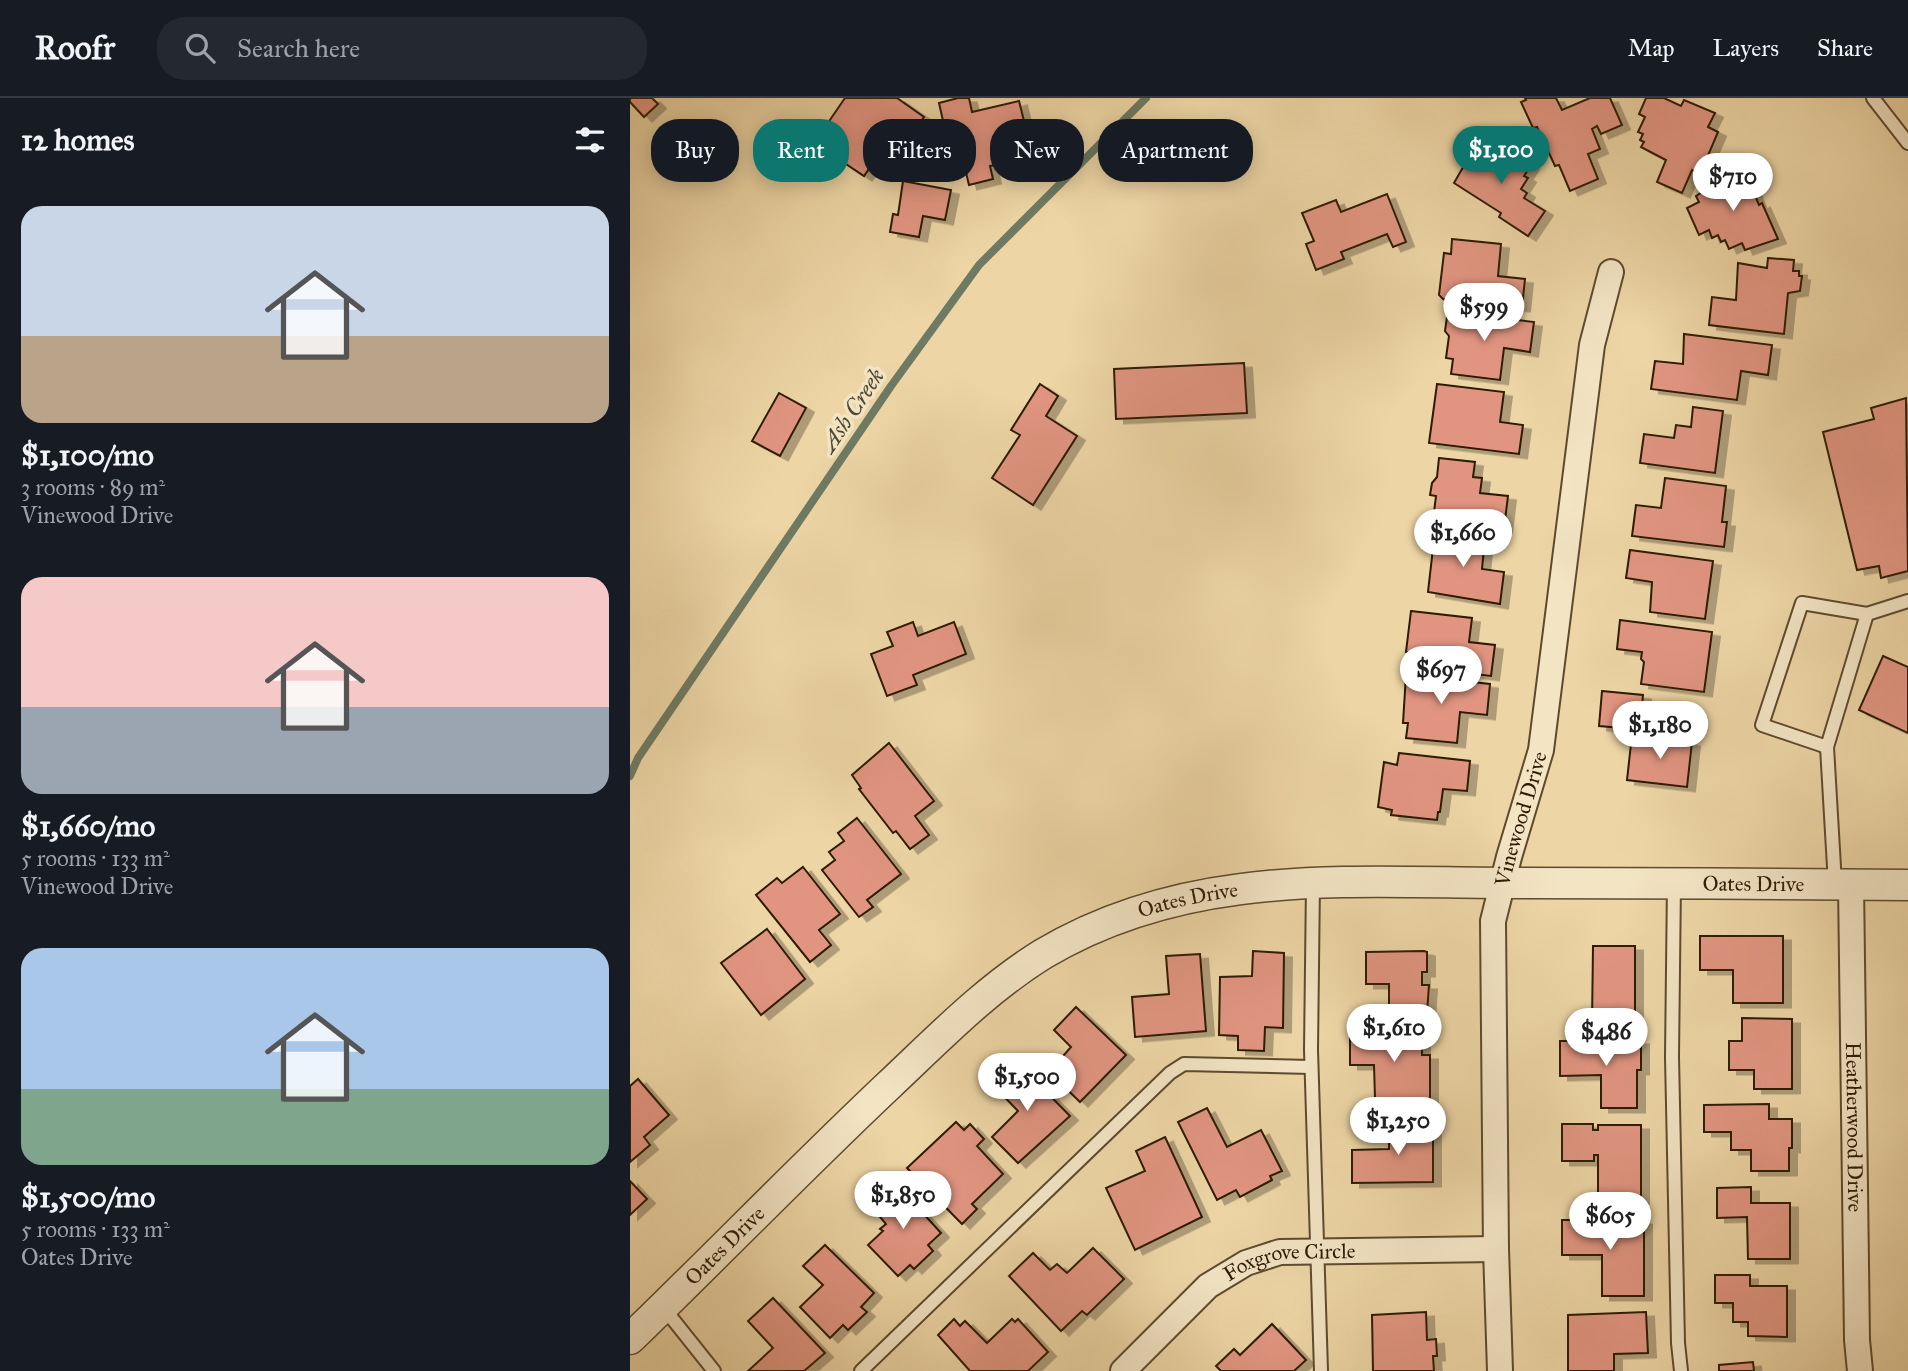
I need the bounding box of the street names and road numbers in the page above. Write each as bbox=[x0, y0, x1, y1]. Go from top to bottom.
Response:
street label: Vinewood Drive bbox=[1489, 748, 1553, 890]
street label: Oates Drive bbox=[1702, 871, 1805, 897]
street label: Oates Drive bbox=[1135, 876, 1240, 923]
street label: Heatherwood Drive bbox=[1840, 1042, 1868, 1212]
street label: Oates Drive bbox=[680, 1200, 770, 1291]
street label: Foxgrove Circle bbox=[1218, 1238, 1356, 1287]

